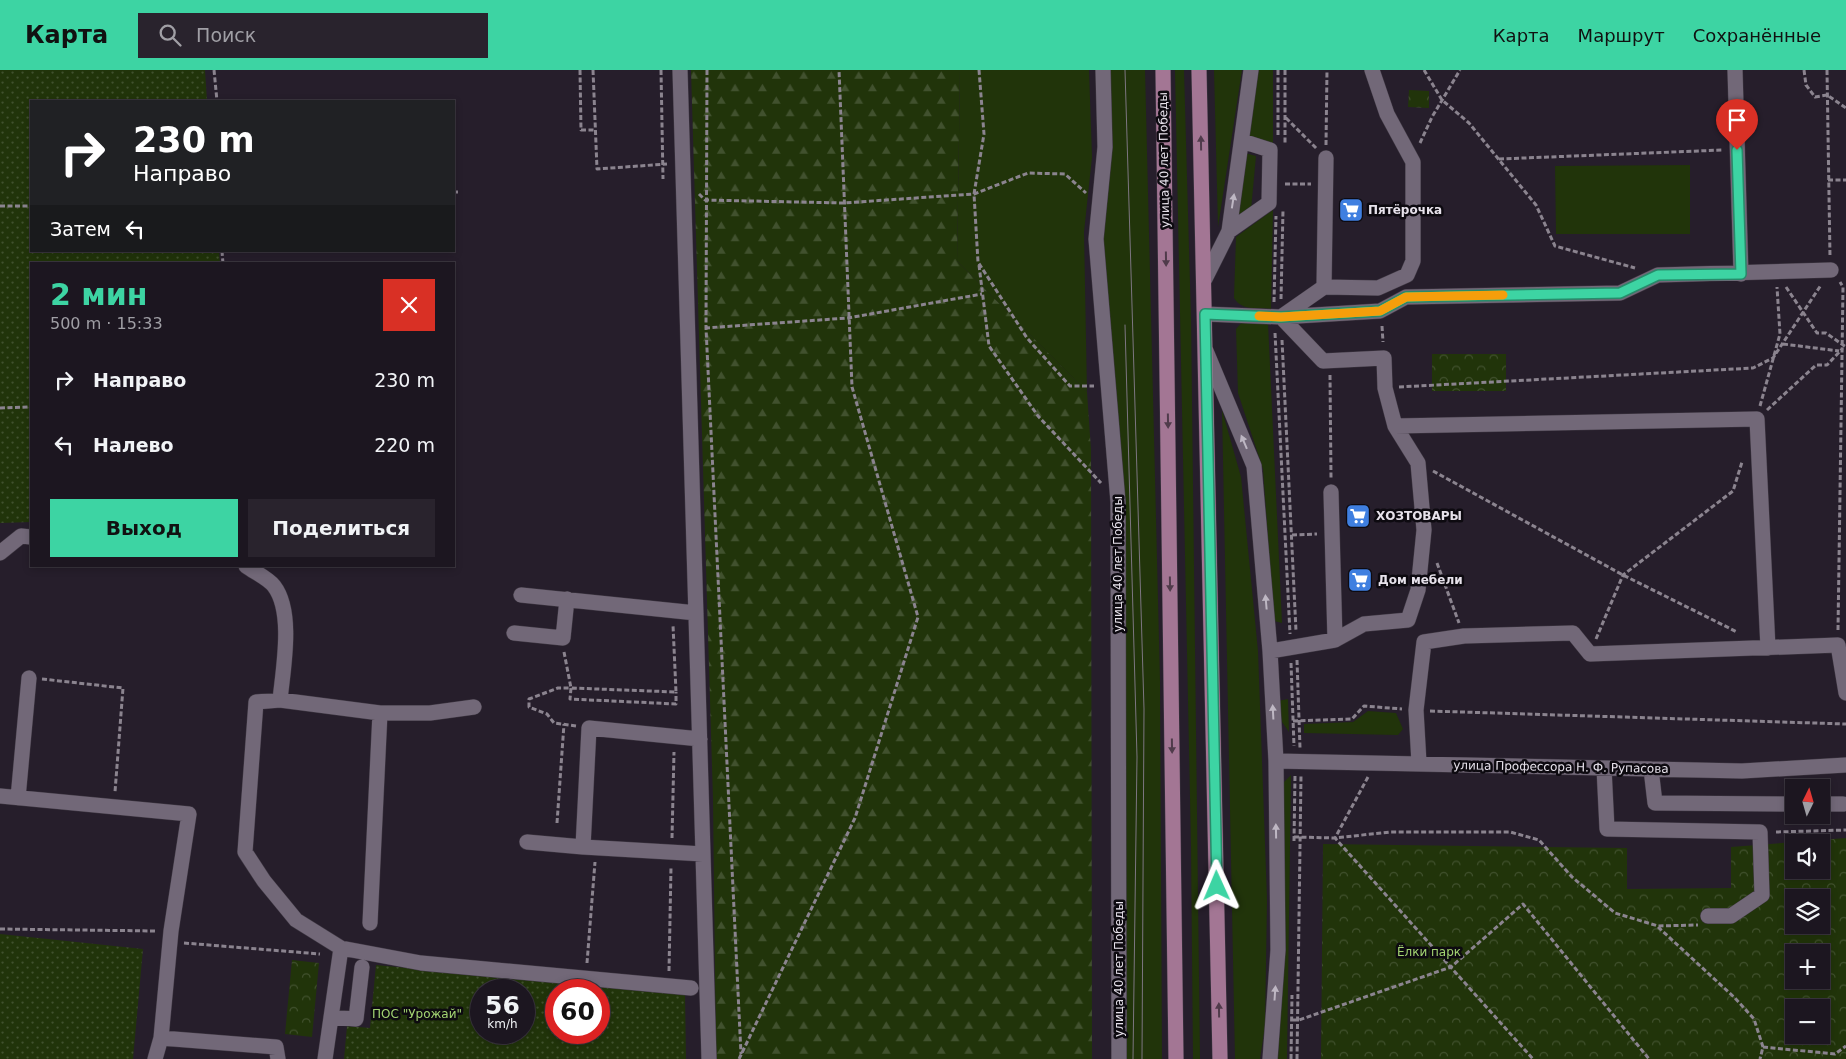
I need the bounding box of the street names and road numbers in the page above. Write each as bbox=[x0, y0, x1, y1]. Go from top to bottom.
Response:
street label: улица 40 лет Победы bbox=[1156, 92, 1172, 228]
street label: улица 40 лет Победы bbox=[1111, 496, 1125, 632]
street label: улица Профессора Н. Ф. Рупасова bbox=[1453, 758, 1669, 776]
street label: улица 40 лет Победы bbox=[1112, 901, 1126, 1037]

